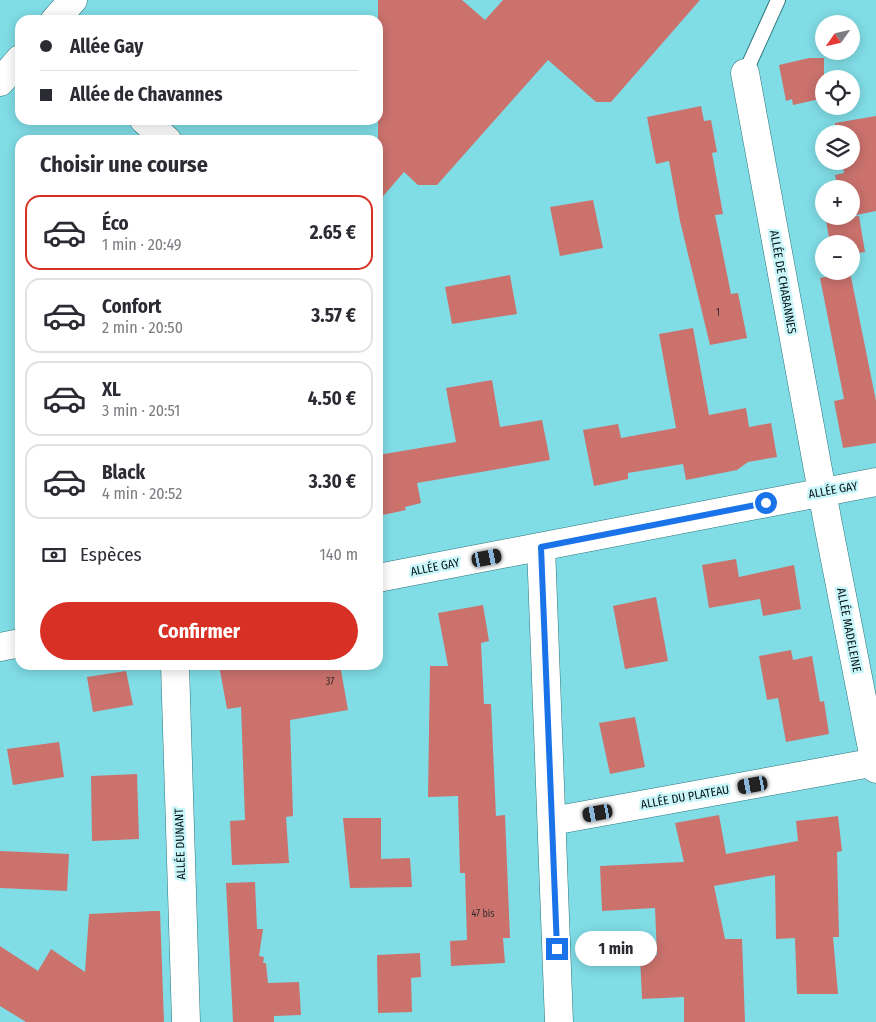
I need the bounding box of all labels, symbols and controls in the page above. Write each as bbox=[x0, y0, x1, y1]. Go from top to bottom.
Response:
north arrow bbox=[815, 15, 860, 60]
map controls bbox=[815, 15, 860, 280]
text: Allée Gay bbox=[70, 35, 143, 58]
button: locate bbox=[815, 70, 860, 115]
text: Allée de Chavannes bbox=[70, 83, 223, 106]
button: layers bbox=[815, 125, 860, 170]
text: Choisir une course bbox=[40, 151, 208, 178]
button: + bbox=[815, 180, 860, 225]
icon: car bbox=[42, 210, 87, 255]
text: Éco bbox=[102, 212, 129, 235]
text: 2.65 € bbox=[310, 221, 356, 244]
street label: ALLÉE DE CHABANNES bbox=[767, 229, 800, 335]
text: 1 min · 20:49 bbox=[102, 235, 182, 254]
button: − bbox=[815, 235, 860, 280]
icon: car bbox=[42, 293, 87, 338]
text: Confort bbox=[102, 295, 162, 318]
text: 3.57 € bbox=[311, 304, 356, 327]
house number: 1 bbox=[716, 307, 720, 319]
text: 2 min · 20:50 bbox=[102, 318, 183, 337]
icon: car bbox=[42, 376, 87, 421]
text: XL bbox=[102, 378, 121, 401]
text: 4.50 € bbox=[308, 387, 356, 410]
text: 3 min · 20:51 bbox=[102, 401, 180, 420]
icon: car bbox=[42, 459, 87, 504]
text: Black bbox=[102, 461, 145, 484]
text: 3.30 € bbox=[309, 470, 356, 493]
street label: ALLÉE GAY bbox=[807, 478, 859, 501]
text: 4 min · 20:52 bbox=[102, 484, 182, 503]
route start bbox=[755, 492, 777, 514]
icon: cash bbox=[40, 541, 68, 569]
text: Espèces bbox=[80, 543, 142, 566]
text: 140 m bbox=[320, 545, 358, 564]
car bbox=[470, 548, 503, 568]
street label: ALLÉE GAY bbox=[409, 554, 461, 579]
street label: ALLÉE MADELEINE bbox=[834, 587, 865, 674]
button: Confirmer bbox=[40, 602, 358, 660]
house number: 37 bbox=[326, 676, 334, 688]
car bbox=[736, 775, 769, 795]
street label: ALLÉE DU PLATEAU bbox=[639, 781, 730, 812]
car bbox=[581, 803, 614, 823]
street label: ALLÉE DUNANT bbox=[171, 808, 188, 880]
house number: 47 bis bbox=[471, 908, 495, 920]
callout: 1 min bbox=[574, 932, 657, 966]
route end bbox=[546, 938, 568, 960]
text: 1 min bbox=[599, 939, 633, 958]

